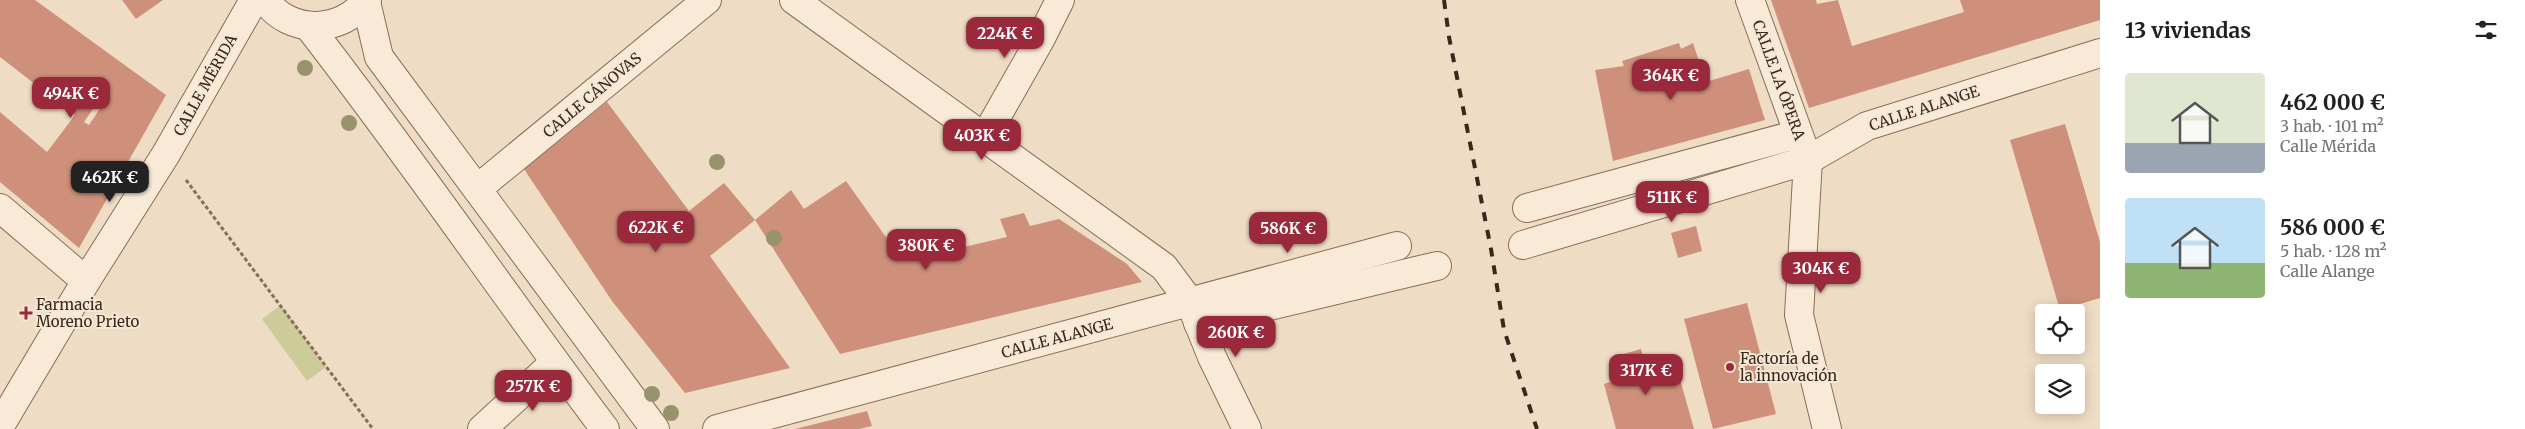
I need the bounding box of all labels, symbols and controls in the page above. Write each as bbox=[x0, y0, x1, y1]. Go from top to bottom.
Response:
icon: filters bbox=[2472, 16, 2500, 44]
pin: 224K € bbox=[964, 17, 1046, 59]
street label: CALLE LA ÓPERA bbox=[1748, 17, 1811, 143]
text: 13 viviendas bbox=[2125, 17, 2251, 44]
text: 224K € bbox=[977, 23, 1033, 43]
street label: CALLE MÉRIDA bbox=[168, 30, 241, 139]
street label: CALLE CÁNOVAS bbox=[538, 48, 645, 142]
pin: 364K € bbox=[1630, 58, 1712, 101]
text: 364K € bbox=[1643, 65, 1699, 85]
pin: 494K € bbox=[30, 76, 112, 119]
street label: CALLE ALANGE bbox=[1867, 81, 1982, 135]
text: 494K € bbox=[43, 83, 99, 103]
text: 462 000 € bbox=[2280, 89, 2385, 116]
icon: home bbox=[2165, 93, 2225, 153]
text: 3 hab. · 101 m² bbox=[2280, 116, 2384, 136]
pin: 403K € bbox=[941, 119, 1023, 161]
text: 403K € bbox=[954, 125, 1010, 145]
text: Calle Mérida bbox=[2280, 136, 2376, 156]
pin: 462K € bbox=[69, 160, 151, 203]
text: 462K € bbox=[82, 167, 138, 187]
pin: 511K € bbox=[1631, 180, 1713, 223]
text: 511K € bbox=[1647, 187, 1697, 207]
pin: 622K € bbox=[615, 210, 697, 253]
pin: 586K € bbox=[1247, 212, 1329, 254]
text: 586 000 € bbox=[2280, 214, 2385, 241]
text: 622K € bbox=[628, 217, 684, 237]
text: 586K € bbox=[1260, 218, 1316, 238]
icon: home bbox=[2165, 218, 2225, 278]
pin: 380K € bbox=[885, 228, 967, 271]
text: 380K € bbox=[898, 235, 954, 255]
text: 5 hab. · 128 m² bbox=[2280, 241, 2386, 261]
pin: 304K € bbox=[1780, 252, 1862, 294]
text: 304K € bbox=[1793, 258, 1849, 278]
text: Calle Alange bbox=[2280, 261, 2375, 281]
place label: Farmacia Moreno Prieto bbox=[36, 295, 139, 331]
map controls bbox=[2035, 304, 2085, 414]
button: locate bbox=[2035, 304, 2085, 354]
marker: Farmacia Moreno Prieto bbox=[20, 307, 32, 319]
street label: CALLE ALANGE bbox=[999, 314, 1115, 362]
pin: 260K € bbox=[1195, 316, 1277, 358]
text: 260K € bbox=[1208, 322, 1264, 342]
place label: Factoría de la innovación bbox=[1740, 349, 1837, 385]
pin: 317K € bbox=[1605, 354, 1687, 396]
text: 317K € bbox=[1620, 360, 1672, 380]
marker: Factoría de la innovación bbox=[1724, 361, 1736, 373]
button: layers bbox=[2035, 364, 2085, 414]
pin: 257K € bbox=[492, 370, 574, 412]
text: 257K € bbox=[506, 376, 560, 396]

